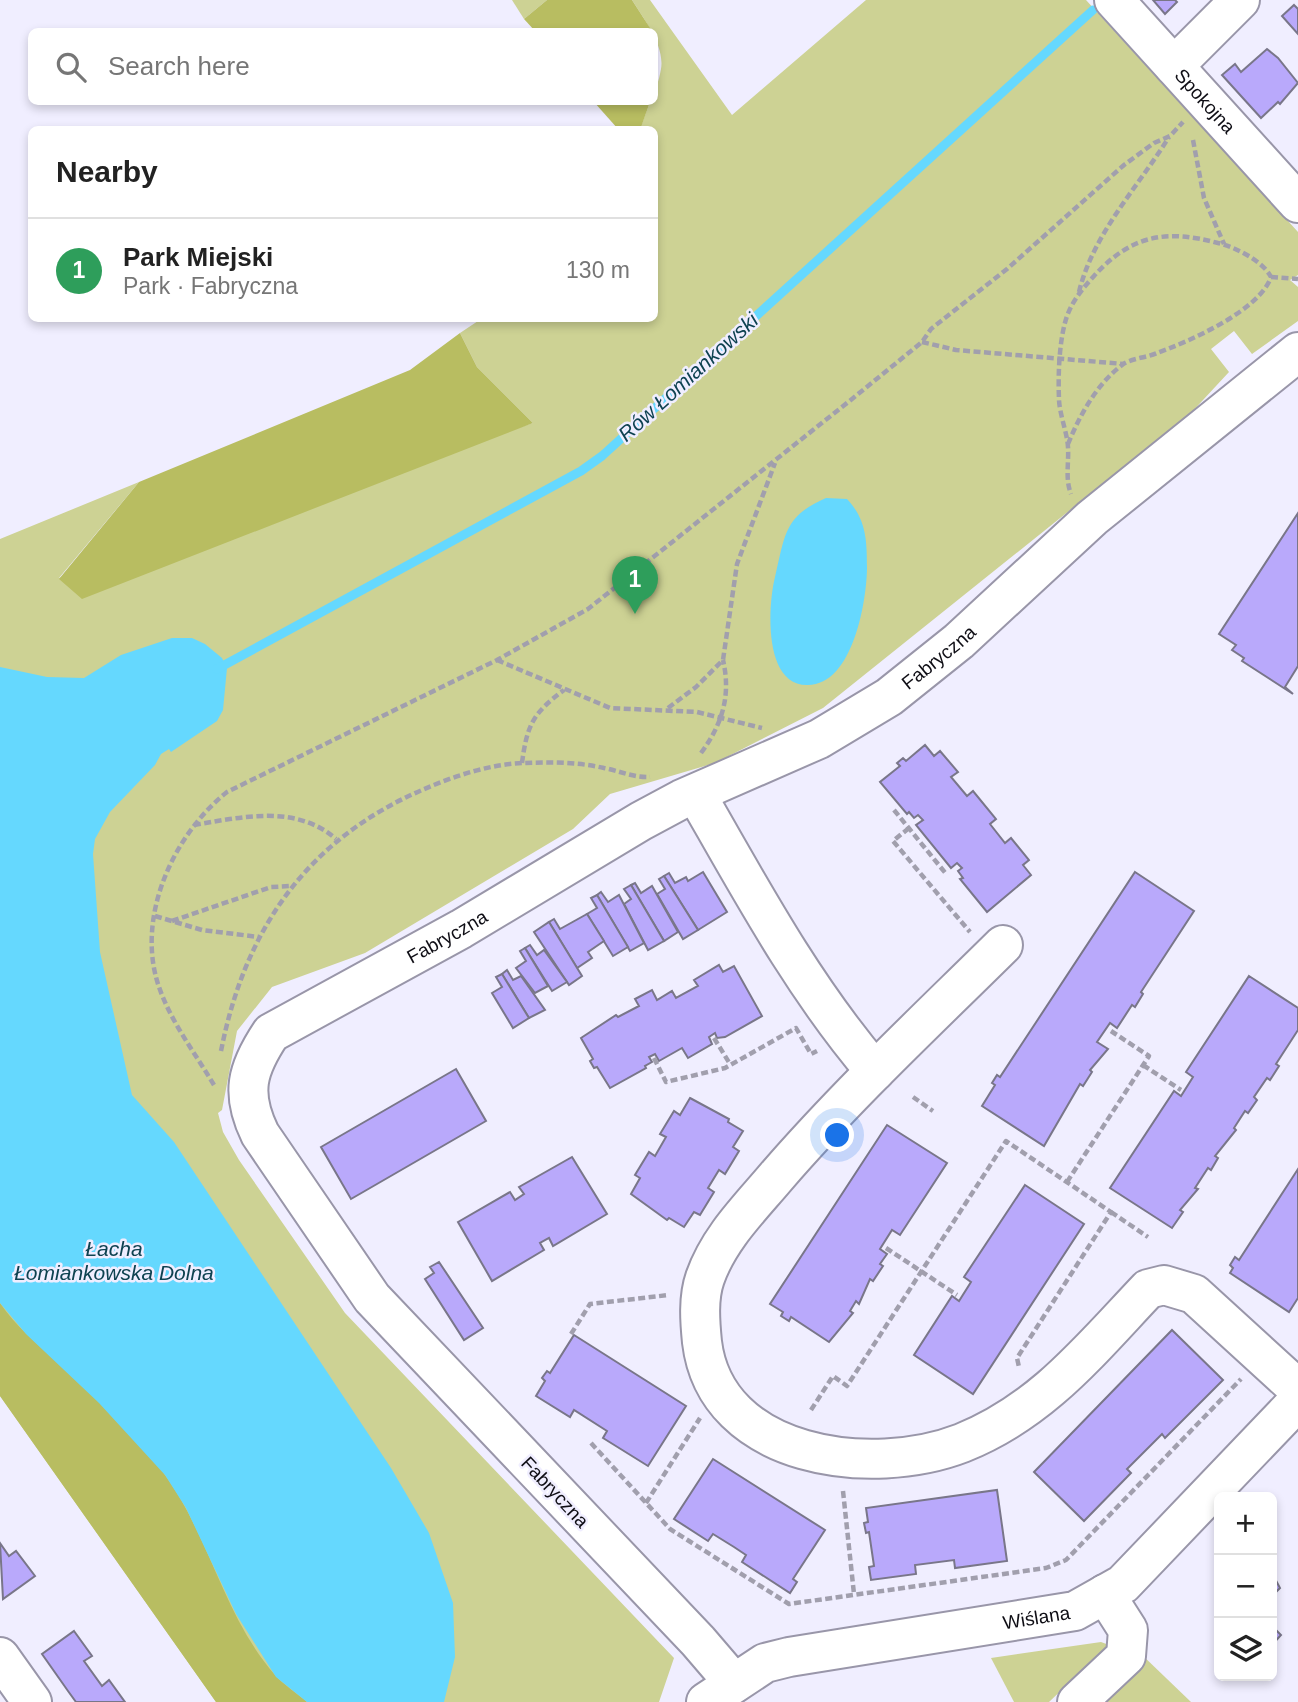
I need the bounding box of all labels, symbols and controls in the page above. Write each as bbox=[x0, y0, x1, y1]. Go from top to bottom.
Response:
search box bbox=[28, 28, 658, 105]
icon: search bbox=[52, 48, 90, 86]
text: Search here bbox=[108, 51, 250, 81]
street label: Spokojna bbox=[1171, 64, 1240, 138]
text: Nearby bbox=[56, 155, 158, 188]
text: Park Miejski bbox=[123, 242, 273, 272]
text: 1 bbox=[73, 257, 85, 283]
text: 130 m bbox=[566, 257, 630, 283]
text: Park · Fabryczna bbox=[123, 273, 298, 299]
water label: Rów Łomiankowski bbox=[614, 307, 763, 446]
pin: 1 bbox=[612, 556, 658, 614]
street label: Fabryczna bbox=[897, 621, 980, 693]
street label: Fabryczna bbox=[403, 905, 491, 967]
your location bbox=[820, 1118, 854, 1152]
water label: Łacha Łomiankowska Dolna bbox=[14, 1237, 214, 1284]
street label: Fabryczna bbox=[517, 1452, 593, 1532]
map controls bbox=[1214, 1492, 1277, 1681]
button: + bbox=[1214, 1492, 1277, 1555]
button: − bbox=[1214, 1555, 1277, 1618]
street label: Wiślana bbox=[1001, 1601, 1072, 1633]
button: layers bbox=[1214, 1618, 1277, 1681]

